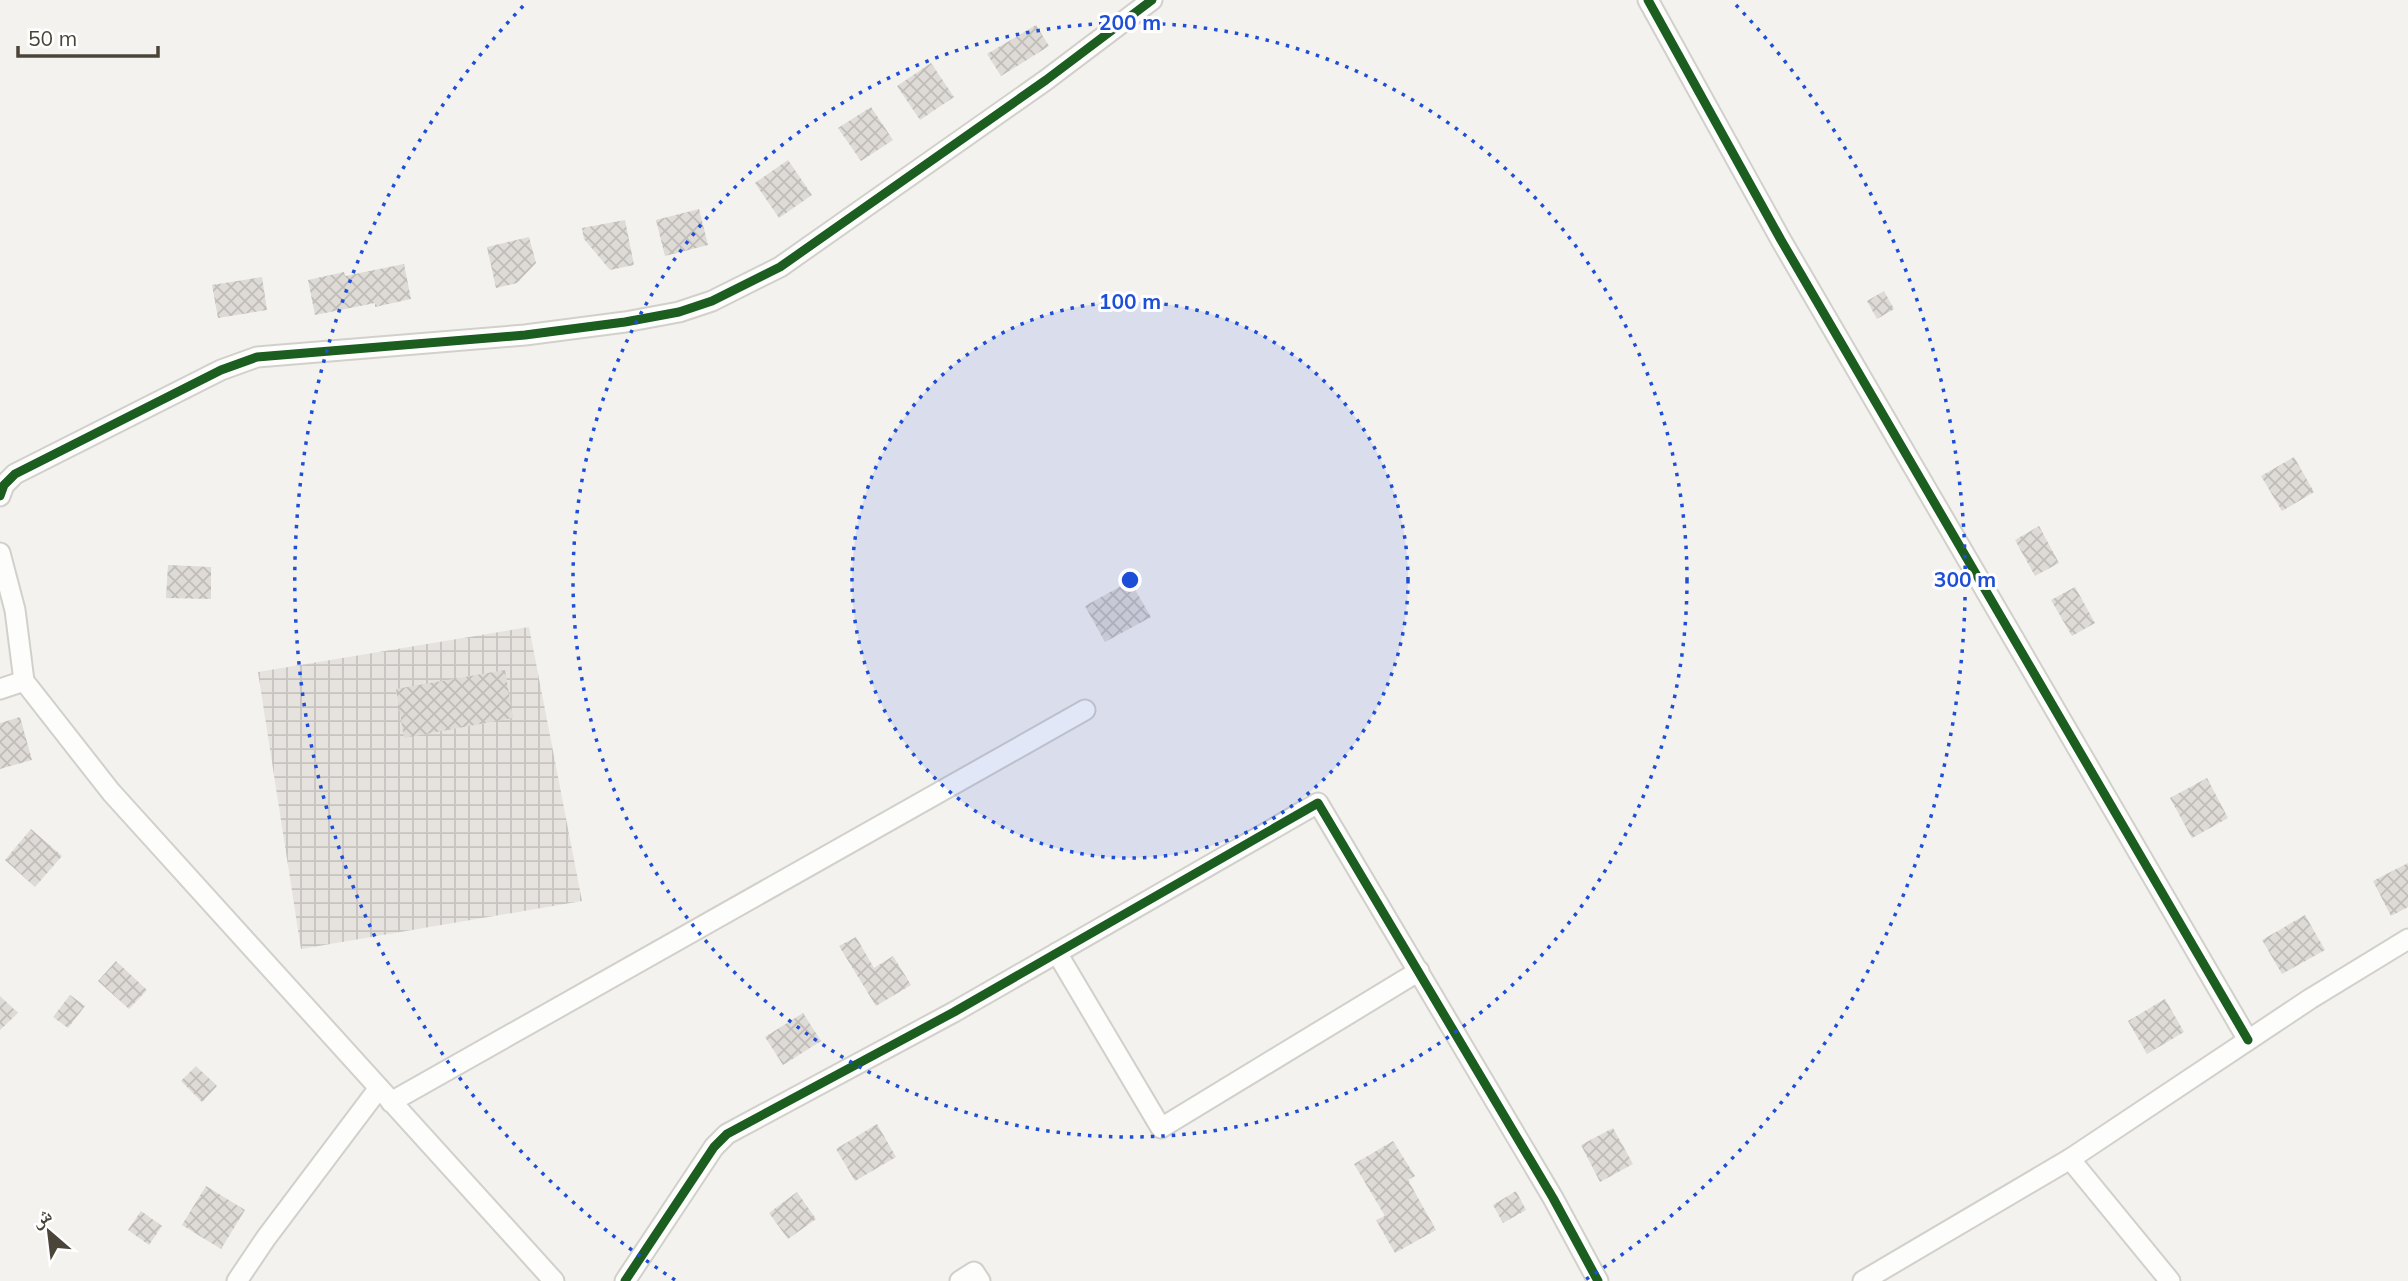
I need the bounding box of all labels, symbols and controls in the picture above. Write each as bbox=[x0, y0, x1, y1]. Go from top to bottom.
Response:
text: 200 m bbox=[1099, 9, 1161, 35]
scale bar bbox=[18, 14, 158, 58]
text: 50 m bbox=[28, 25, 77, 51]
text: 100 m bbox=[1099, 288, 1161, 314]
text: 300 m bbox=[1934, 566, 1996, 592]
centre of rings bbox=[1118, 568, 1142, 592]
north arrow bbox=[14, 1197, 84, 1267]
text: ش bbox=[26, 1202, 56, 1232]

